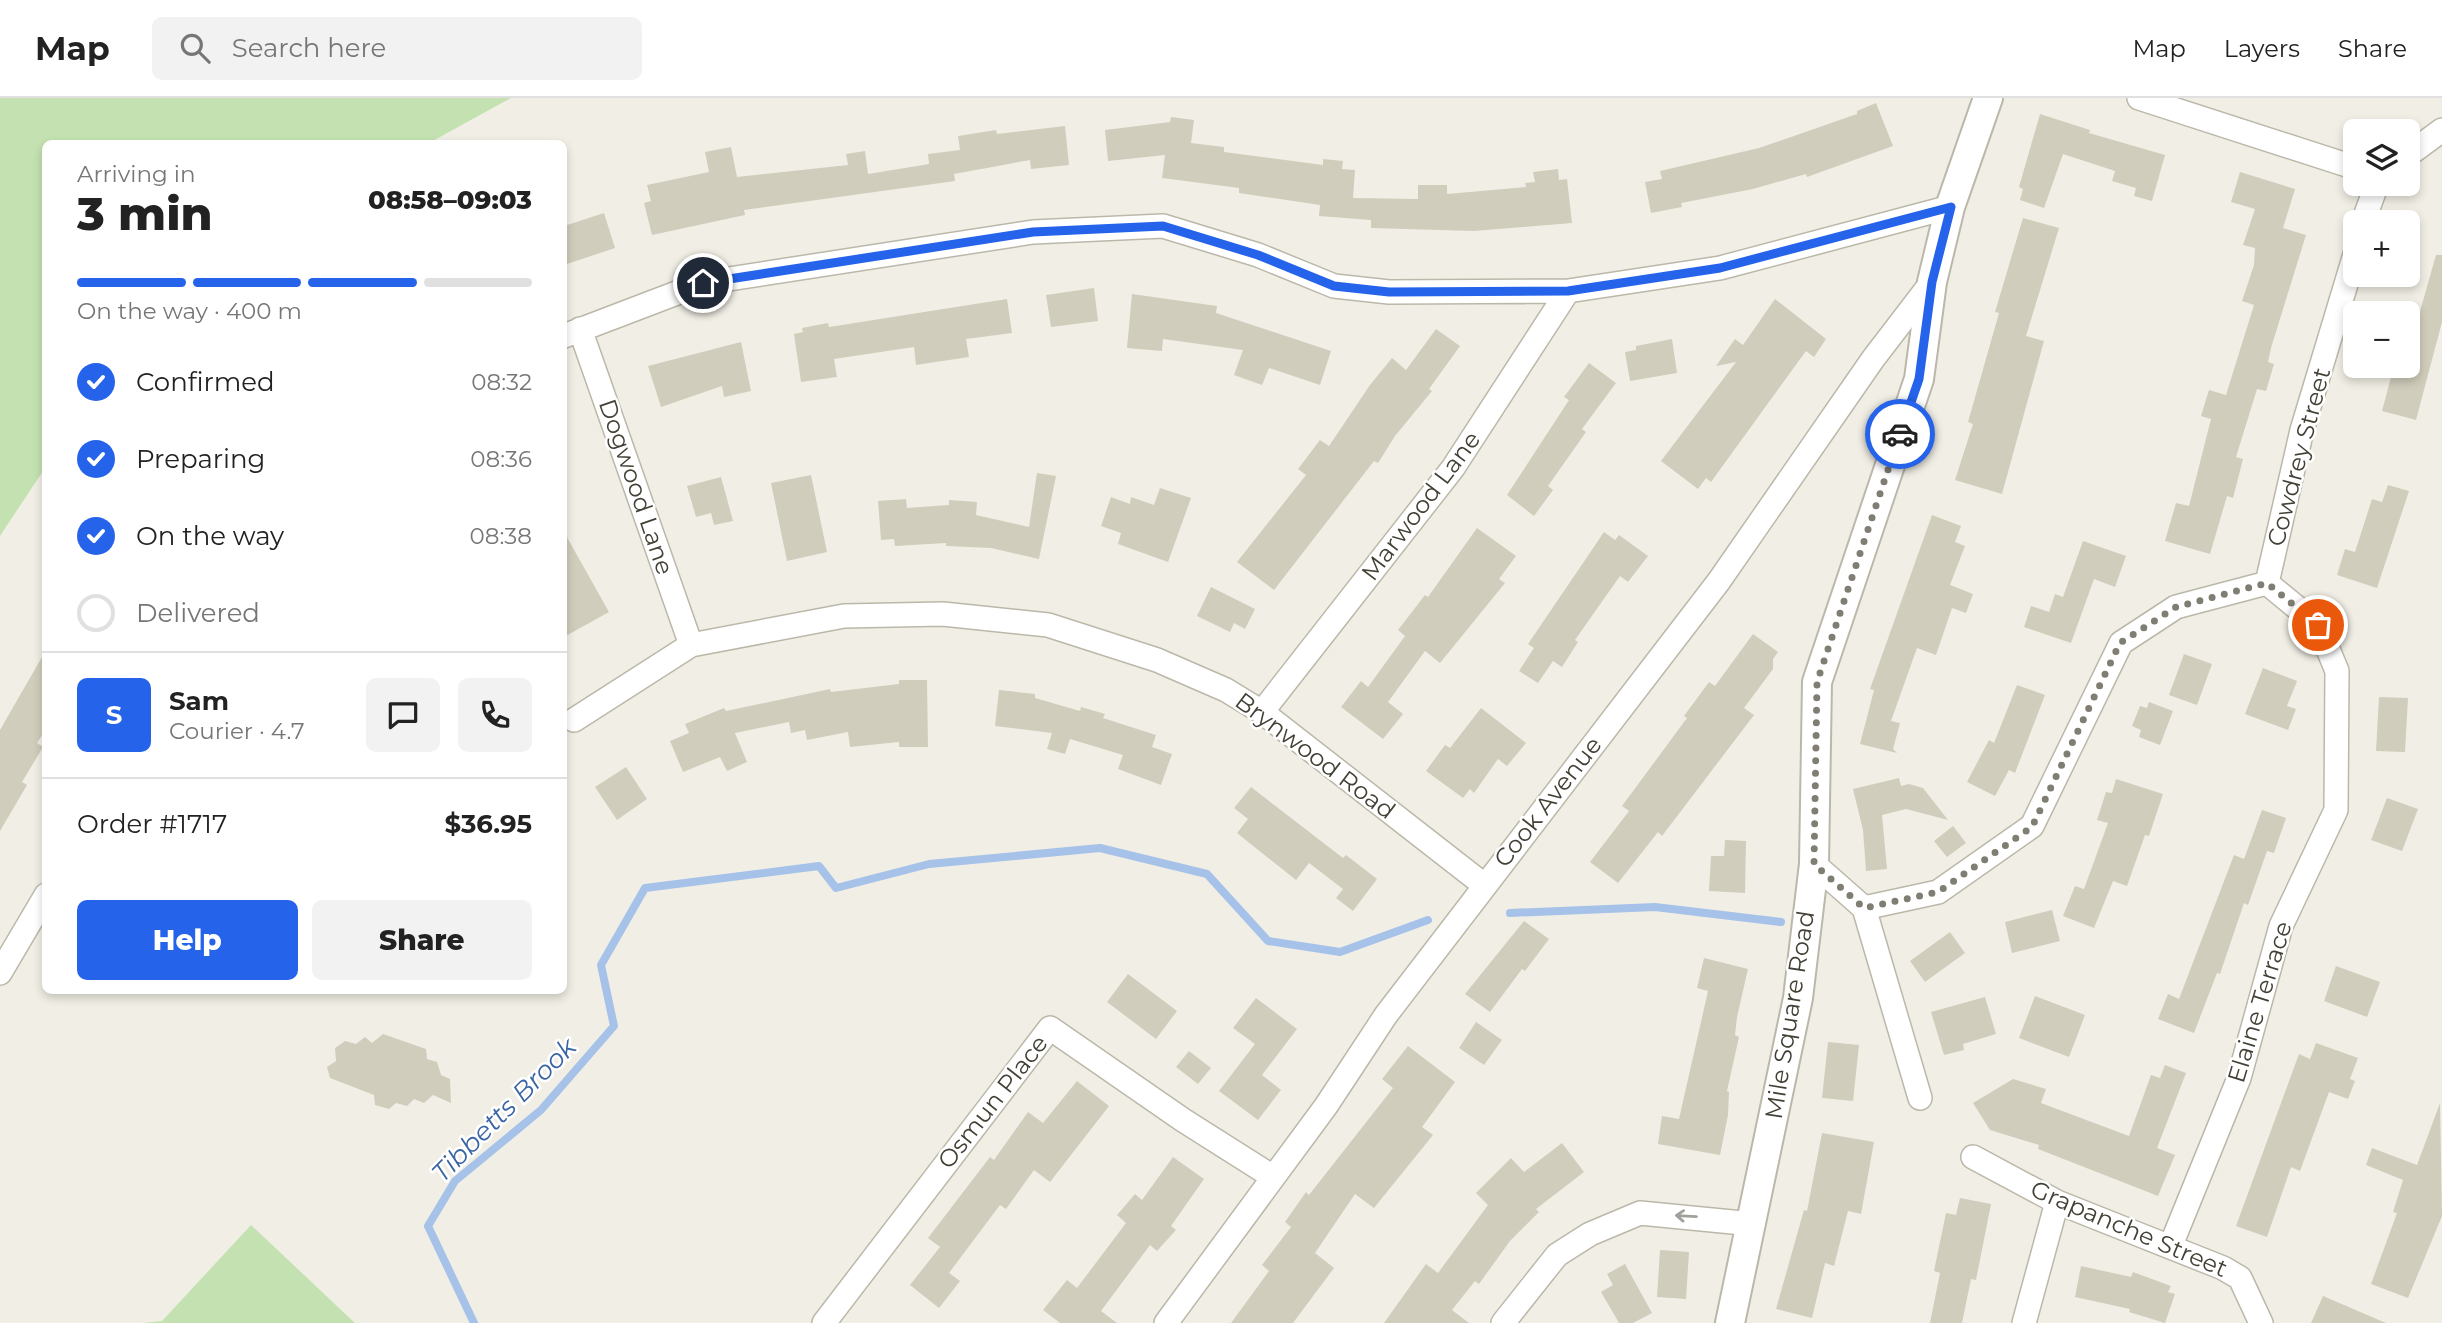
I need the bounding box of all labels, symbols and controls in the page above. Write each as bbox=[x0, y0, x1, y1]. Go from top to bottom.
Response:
search box bbox=[152, 17, 642, 80]
text: Map bbox=[35, 28, 110, 68]
icon: search bbox=[176, 29, 214, 67]
text: Search here bbox=[232, 32, 386, 64]
text: Map bbox=[2132, 34, 2186, 63]
text: Layers bbox=[2224, 34, 2300, 63]
text: Share bbox=[2338, 34, 2407, 63]
map controls bbox=[2343, 119, 2420, 378]
button: layers bbox=[2343, 119, 2420, 196]
text: Arriving in bbox=[77, 160, 196, 188]
text: 08:58–09:03 bbox=[368, 184, 532, 216]
text: 3 min bbox=[77, 185, 213, 242]
button: + bbox=[2343, 210, 2420, 287]
pin bbox=[673, 253, 733, 313]
icon: home bbox=[684, 264, 722, 302]
text: On the way · 400 m bbox=[77, 297, 302, 325]
button: − bbox=[2343, 301, 2420, 378]
icon: check bbox=[77, 363, 115, 401]
street label: Cowdrey Street bbox=[2261, 364, 2336, 549]
text: Confirmed bbox=[136, 366, 275, 398]
text: 08:32 bbox=[471, 368, 532, 396]
street label: Dogwood Lane bbox=[593, 395, 680, 578]
courier bbox=[1865, 399, 1935, 469]
icon: car bbox=[1881, 415, 1919, 453]
street label: Marwood Lane bbox=[1355, 425, 1486, 586]
icon: check bbox=[77, 440, 115, 478]
text: Preparing bbox=[136, 443, 265, 475]
text: 08:36 bbox=[470, 445, 532, 473]
icon: check bbox=[77, 517, 115, 555]
text: On the way bbox=[136, 520, 284, 552]
text: 08:38 bbox=[470, 522, 532, 550]
pin bbox=[2288, 595, 2348, 655]
text: Delivered bbox=[136, 597, 260, 629]
icon: bag bbox=[2299, 606, 2337, 644]
button: chat bbox=[366, 678, 440, 752]
button: phone bbox=[458, 678, 532, 752]
text: Sam bbox=[169, 685, 229, 717]
street label: Brynwood Road bbox=[1230, 686, 1401, 825]
text: S bbox=[106, 699, 122, 731]
text: Courier · 4.7 bbox=[169, 717, 305, 745]
street label: Cook Avenue bbox=[1488, 731, 1608, 873]
text: Order #1717 bbox=[77, 808, 227, 840]
text: $36.95 bbox=[444, 808, 532, 840]
button: Help bbox=[77, 900, 298, 980]
button: Share bbox=[312, 900, 532, 980]
street label: Mile Square Road bbox=[1759, 909, 1820, 1121]
street label: Elaine Terrace bbox=[2221, 918, 2298, 1086]
street label: Osmun Place bbox=[931, 1029, 1054, 1174]
water label: Tibbetts Brook bbox=[425, 1030, 584, 1189]
street label: Grapanche Street bbox=[2026, 1174, 2232, 1283]
one-way arrow bbox=[1674, 1209, 1697, 1222]

